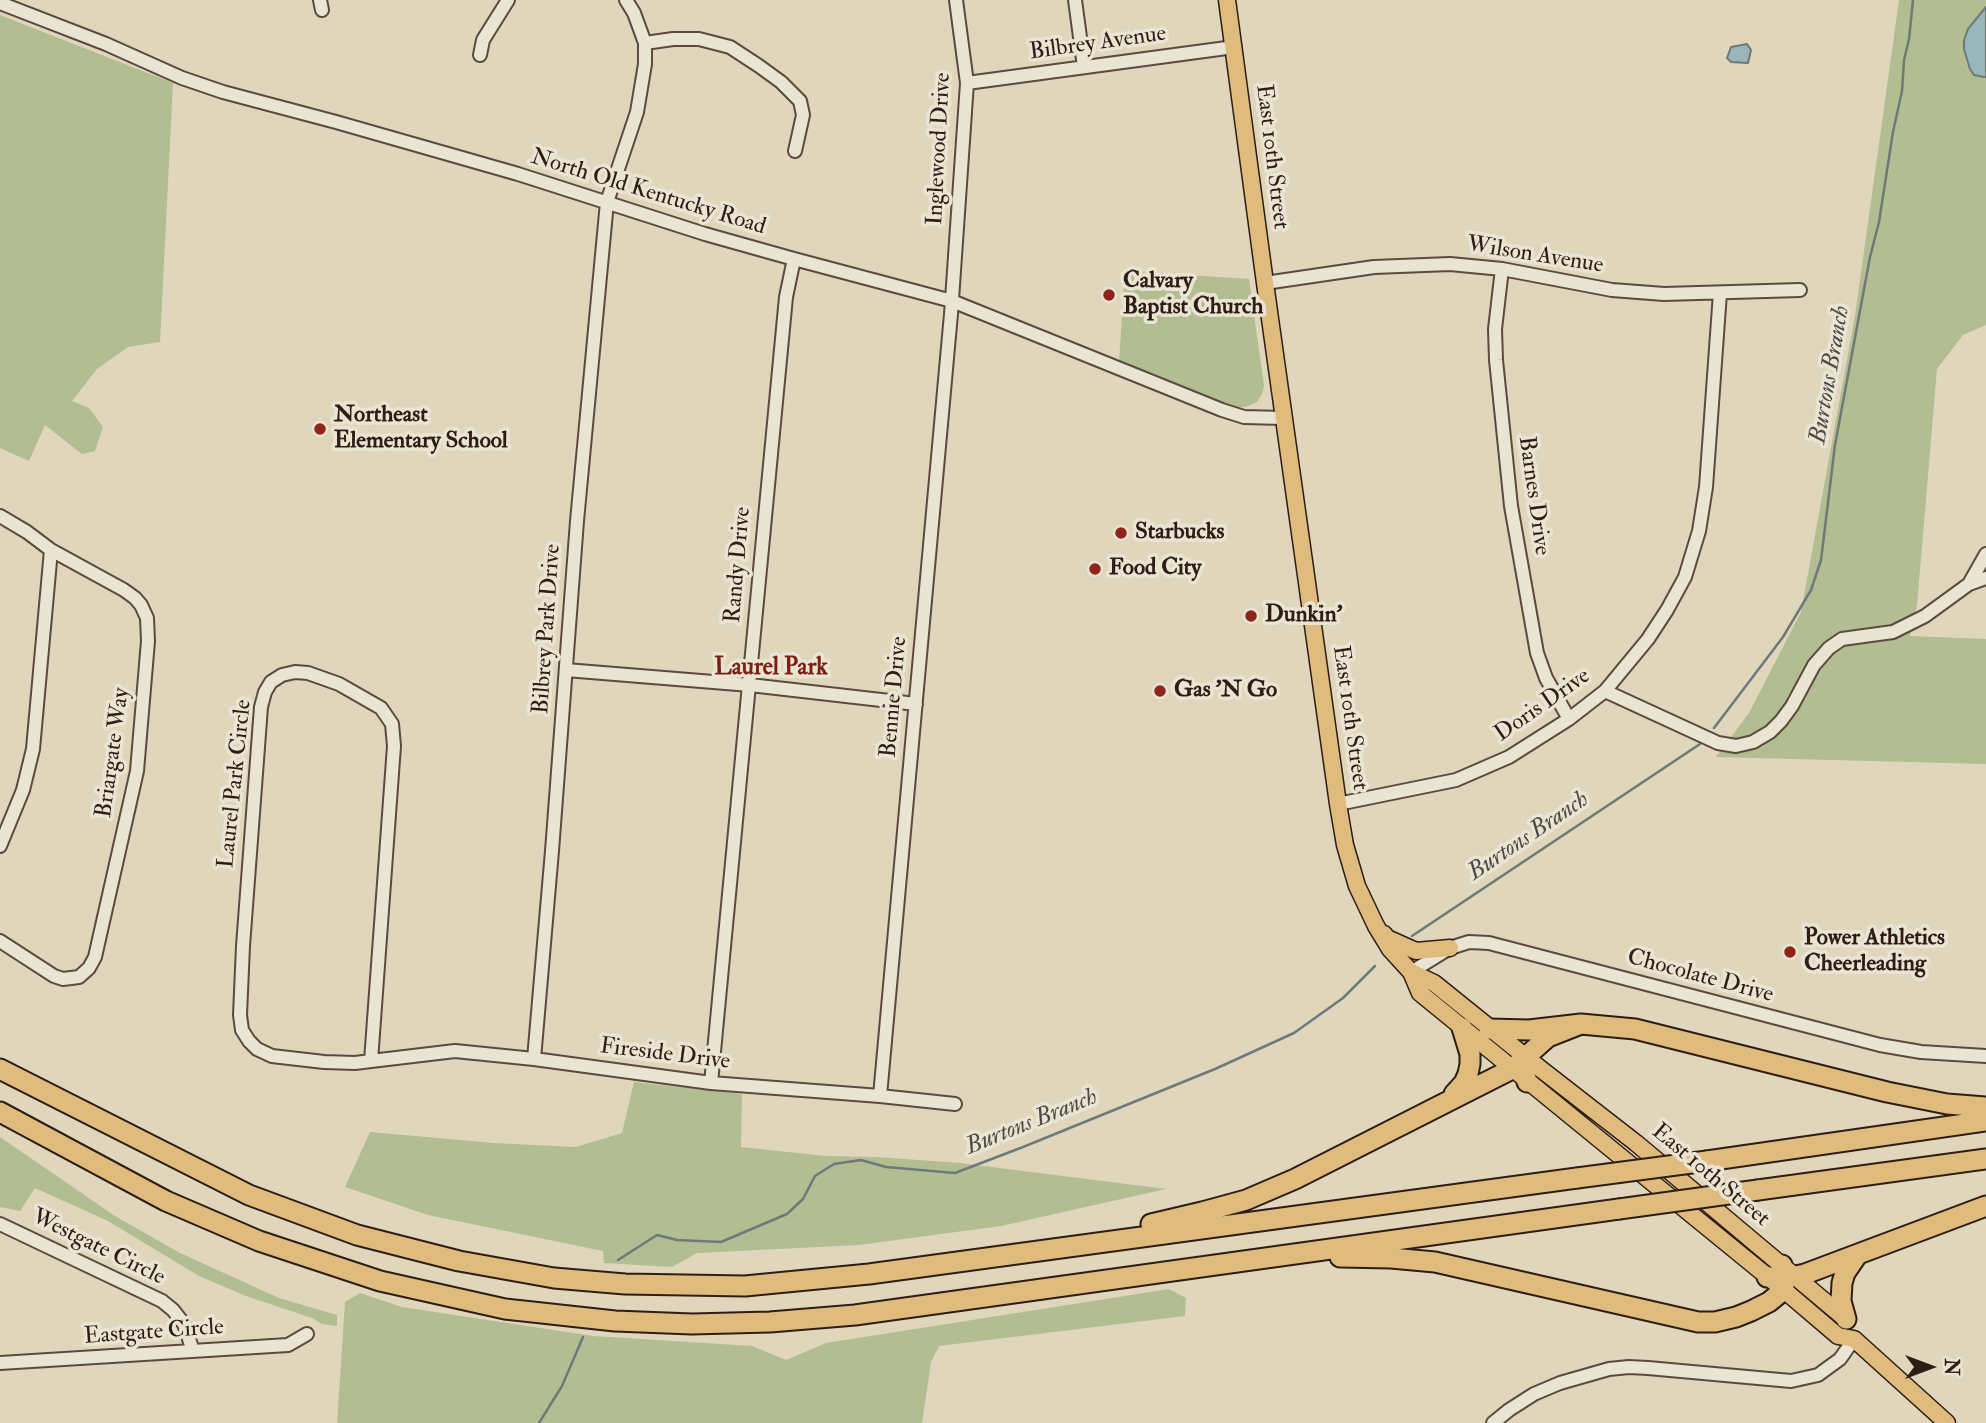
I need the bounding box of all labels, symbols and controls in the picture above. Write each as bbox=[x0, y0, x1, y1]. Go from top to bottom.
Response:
street label: Bilbrey Avenue bbox=[1028, 21, 1168, 67]
street label: Inglewood Drive bbox=[922, 72, 958, 226]
street label: East 10th Street bbox=[1248, 83, 1294, 231]
street label: North Old Kentucky Road bbox=[527, 144, 769, 242]
street label: Wilson Avenue bbox=[1465, 232, 1605, 280]
place label: Calvary Baptist Church bbox=[1123, 268, 1263, 322]
marker: Calvary Baptist Church bbox=[1101, 287, 1117, 303]
water label: Burtons Branch bbox=[1805, 304, 1857, 446]
place label: Northeast Elementary School bbox=[334, 402, 508, 456]
marker: Northeast Elementary School bbox=[312, 421, 328, 437]
street label: Barnes Drive bbox=[1511, 435, 1555, 557]
street label: Randy Drive bbox=[720, 506, 758, 624]
place label: Starbucks bbox=[1135, 519, 1224, 547]
marker: Starbucks bbox=[1113, 525, 1129, 541]
street label: Bilbrey Park Drive bbox=[528, 543, 568, 715]
place label: Food City bbox=[1109, 555, 1201, 583]
marker: Food City bbox=[1087, 561, 1103, 577]
place label: Dunkin' bbox=[1265, 602, 1342, 630]
marker: Dunkin' bbox=[1243, 608, 1259, 624]
street label: Bennie Drive bbox=[876, 635, 914, 759]
street label: East 10th Street bbox=[1325, 644, 1373, 792]
district label: Laurel Park bbox=[714, 655, 828, 683]
street label: Doris Drive bbox=[1490, 663, 1596, 749]
place label: Gas 'N Go bbox=[1174, 677, 1277, 705]
marker: Gas 'N Go bbox=[1152, 683, 1168, 699]
street label: Briargate Way bbox=[91, 686, 137, 820]
street label: Laurel Park Circle bbox=[213, 698, 259, 870]
water label: Burtons Branch bbox=[1463, 786, 1595, 888]
place label: Power Athletics Cheerleading bbox=[1804, 925, 1945, 979]
street label: Chocolate Drive bbox=[1624, 944, 1776, 1010]
marker: Power Athletics Cheerleading bbox=[1782, 944, 1798, 960]
street label: Fireside Drive bbox=[598, 1033, 732, 1077]
water label: Burtons Branch bbox=[962, 1084, 1102, 1162]
street label: East 10th Street bbox=[1645, 1119, 1775, 1233]
street label: Westgate Circle bbox=[27, 1204, 169, 1292]
street label: Eastgate Circle bbox=[83, 1314, 225, 1352]
north arrow bbox=[1895, 1332, 1965, 1402]
text: N bbox=[1939, 1358, 1963, 1376]

